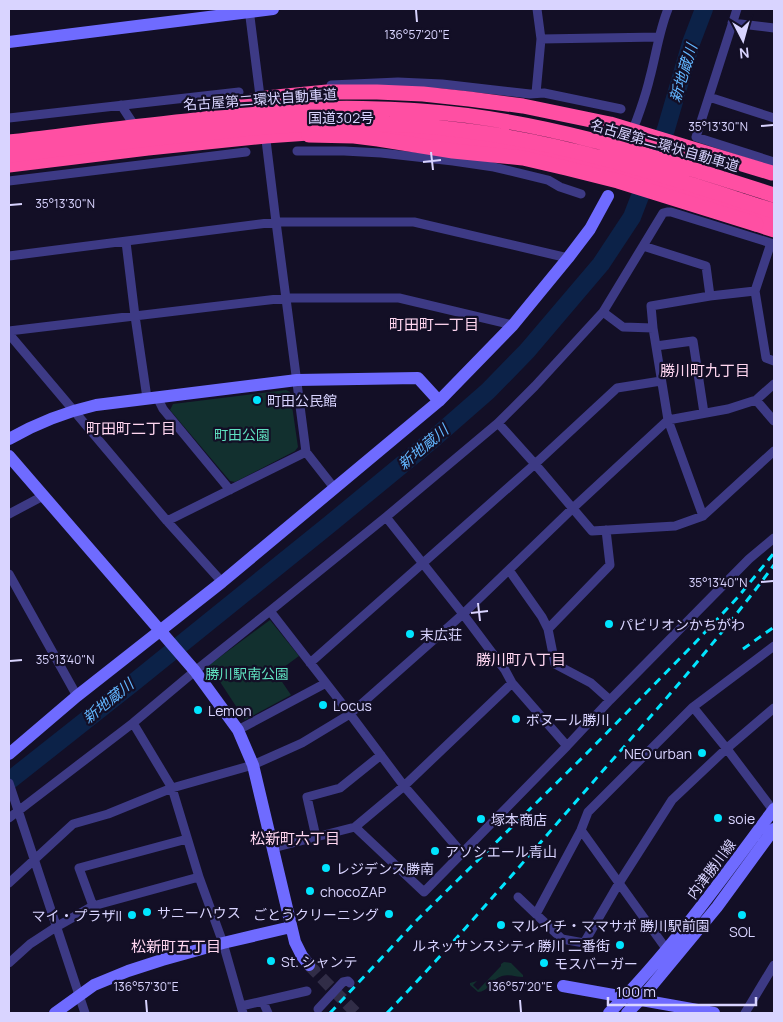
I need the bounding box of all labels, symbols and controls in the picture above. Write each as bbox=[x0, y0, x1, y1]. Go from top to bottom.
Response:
north arrow bbox=[718, 15, 768, 65]
text: 136°57'20"E bbox=[384, 26, 450, 43]
water label: 新地蔵川 bbox=[664, 39, 702, 105]
text: N bbox=[738, 43, 750, 63]
street label: 名古屋第二環状自動車道 bbox=[183, 84, 337, 114]
street label: 国道302号 bbox=[308, 108, 374, 127]
street label: 名古屋第二環状自動車道 bbox=[588, 115, 742, 175]
text: 35°13'30"N bbox=[688, 118, 748, 135]
text: 35°13'30"N bbox=[35, 195, 95, 212]
district label: 町田町一丁目 bbox=[389, 314, 479, 335]
district label: 勝川町九丁目 bbox=[660, 360, 750, 381]
place label: 町田公民館 bbox=[267, 391, 337, 410]
marker: 町田公民館 bbox=[251, 394, 263, 406]
district label: 町田町二丁目 bbox=[86, 418, 176, 439]
water label: 新地蔵川 bbox=[393, 418, 454, 474]
park label: 町田公園 bbox=[214, 425, 270, 444]
text: 35°13'40"N bbox=[689, 574, 747, 591]
place label: パビリオンかちがわ bbox=[619, 615, 745, 634]
marker: パビリオンかちがわ bbox=[603, 618, 615, 630]
place label: 末広荘 bbox=[420, 625, 462, 644]
marker: 末広荘 bbox=[404, 628, 416, 640]
district label: 勝川町八丁目 bbox=[476, 649, 566, 670]
text: 35°13'40"N bbox=[36, 651, 94, 668]
park label: 勝川駅南公園 bbox=[205, 664, 289, 683]
water label: 新地蔵川 bbox=[78, 673, 139, 728]
place label: Locus bbox=[333, 696, 372, 715]
marker: Locus bbox=[317, 699, 329, 711]
place label: Lemon bbox=[208, 701, 252, 720]
marker: Lemon bbox=[192, 704, 204, 716]
place label: ボヌール勝川 bbox=[526, 710, 610, 729]
marker: ボヌール勝川 bbox=[510, 713, 522, 725]
place label: NEO urban bbox=[624, 744, 692, 763]
marker: NEO urban bbox=[696, 747, 708, 759]
place label: soie bbox=[728, 809, 755, 828]
place label: 塚本商店 bbox=[491, 810, 547, 829]
marker: soie bbox=[712, 812, 724, 824]
marker: 塚本商店 bbox=[475, 813, 487, 825]
district label: 松新町六丁目 bbox=[250, 828, 340, 849]
street label: 内津勝川線 bbox=[682, 835, 740, 903]
place label: アソシエール青山 bbox=[445, 842, 557, 861]
marker: アソシエール青山 bbox=[429, 845, 441, 857]
place label: レジデンス勝南 bbox=[336, 859, 434, 878]
marker: レジデンス勝南 bbox=[320, 862, 332, 874]
place label: chocoZAP bbox=[320, 882, 387, 901]
marker: chocoZAP bbox=[304, 885, 316, 897]
place label: サニーハウス bbox=[157, 903, 241, 922]
place label: ごとうクリーニング bbox=[253, 905, 379, 924]
place label: マイ・プラザII bbox=[31, 906, 122, 925]
marker: サニーハウス bbox=[141, 906, 153, 918]
marker: ごとうクリーニング bbox=[383, 908, 395, 920]
marker: マイ・プラザII bbox=[126, 909, 138, 921]
marker: SOL bbox=[736, 909, 748, 921]
place label: マルイチ・ママサポ 勝川駅前園 bbox=[511, 916, 710, 935]
marker: マルイチ・ママサポ 勝川駅前園 bbox=[495, 919, 507, 931]
place label: SOL bbox=[729, 922, 755, 941]
district label: 松新町五丁目 bbox=[131, 936, 221, 957]
place label: ルネッサンスシティ勝川 二番街 bbox=[412, 936, 610, 955]
marker: ルネッサンスシティ勝川 二番街 bbox=[614, 939, 626, 951]
place label: St. シャンテ bbox=[281, 952, 358, 971]
place label: モスバーガー bbox=[554, 954, 638, 973]
marker: St. シャンテ bbox=[265, 955, 277, 967]
marker: モスバーガー bbox=[538, 957, 550, 969]
scale bar bbox=[608, 974, 756, 1006]
text: 136°57'30"E bbox=[113, 978, 179, 995]
text: 136°57'20"E bbox=[487, 978, 553, 995]
text: 100 m bbox=[616, 981, 656, 1002]

